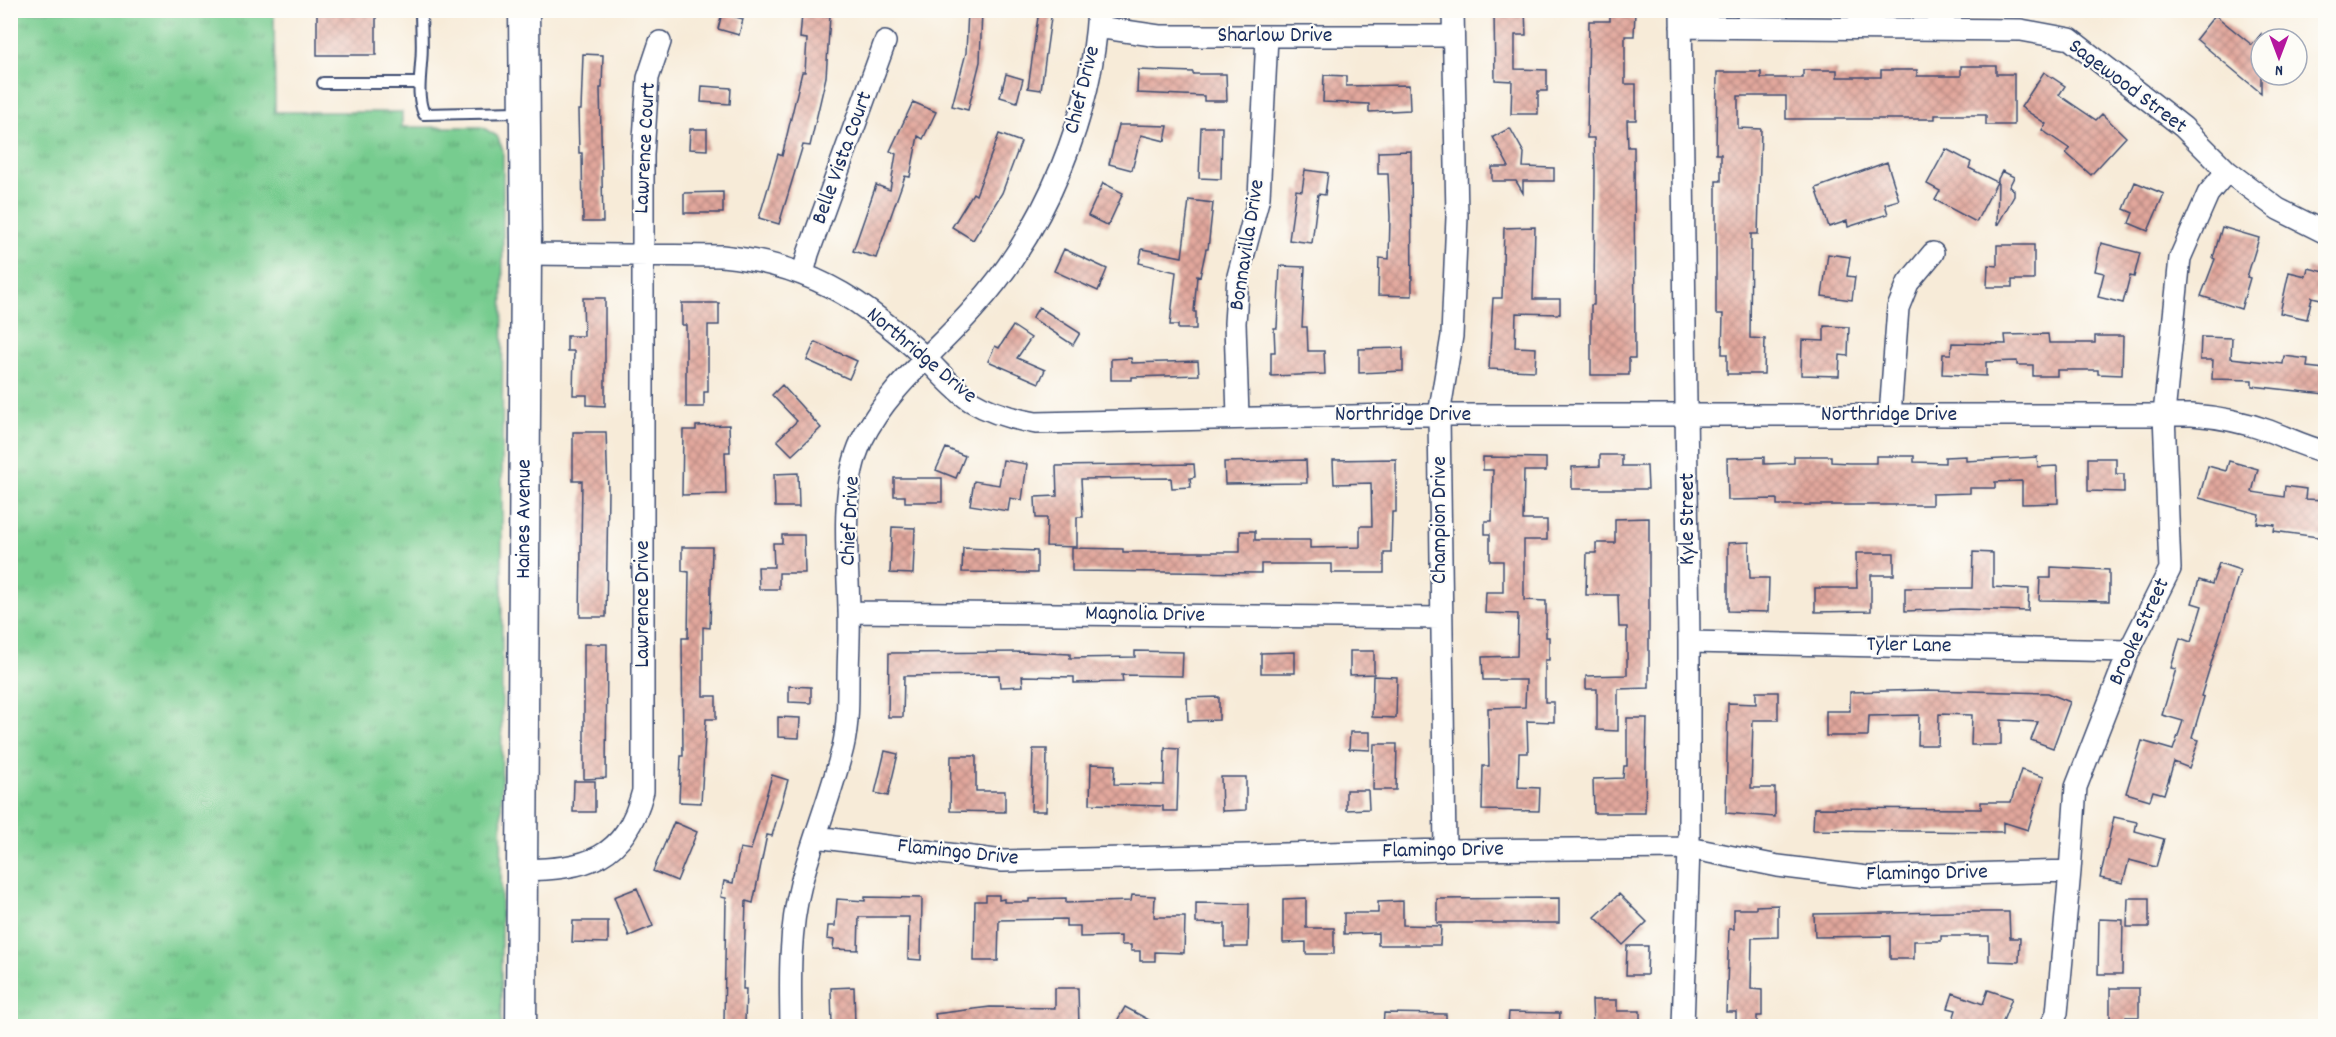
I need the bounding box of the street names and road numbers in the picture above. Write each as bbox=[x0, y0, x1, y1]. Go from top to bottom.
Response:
street label: Sharlow Drive bbox=[1218, 21, 1332, 52]
street label: Sagewood Street bbox=[2061, 32, 2193, 142]
street label: Chief Drive bbox=[1057, 43, 1109, 137]
street label: Lawrence Court bbox=[627, 82, 665, 214]
street label: Belle Vista Court bbox=[805, 87, 881, 229]
street label: Bonnavilla Drive bbox=[1222, 177, 1274, 313]
street label: Northridge Drive bbox=[859, 300, 983, 412]
street label: Northridge Drive bbox=[1335, 400, 1471, 431]
street label: Northridge Drive bbox=[1821, 400, 1957, 431]
street label: Champion Drive bbox=[1425, 456, 1456, 584]
street label: Haines Avenue bbox=[508, 459, 540, 579]
street label: Kyle Street bbox=[1673, 473, 1704, 565]
street label: Chief Drive bbox=[833, 475, 869, 567]
street label: Lawrence Drive bbox=[628, 540, 659, 668]
street label: Brooke Street bbox=[2102, 573, 2178, 691]
street label: Magnolia Drive bbox=[1085, 598, 1205, 632]
street label: Tyler Lane bbox=[1866, 630, 1952, 662]
street label: Flamingo Drive bbox=[896, 831, 1020, 875]
street label: Flamingo Drive bbox=[1382, 834, 1504, 868]
street label: Flamingo Drive bbox=[1866, 857, 1988, 891]

